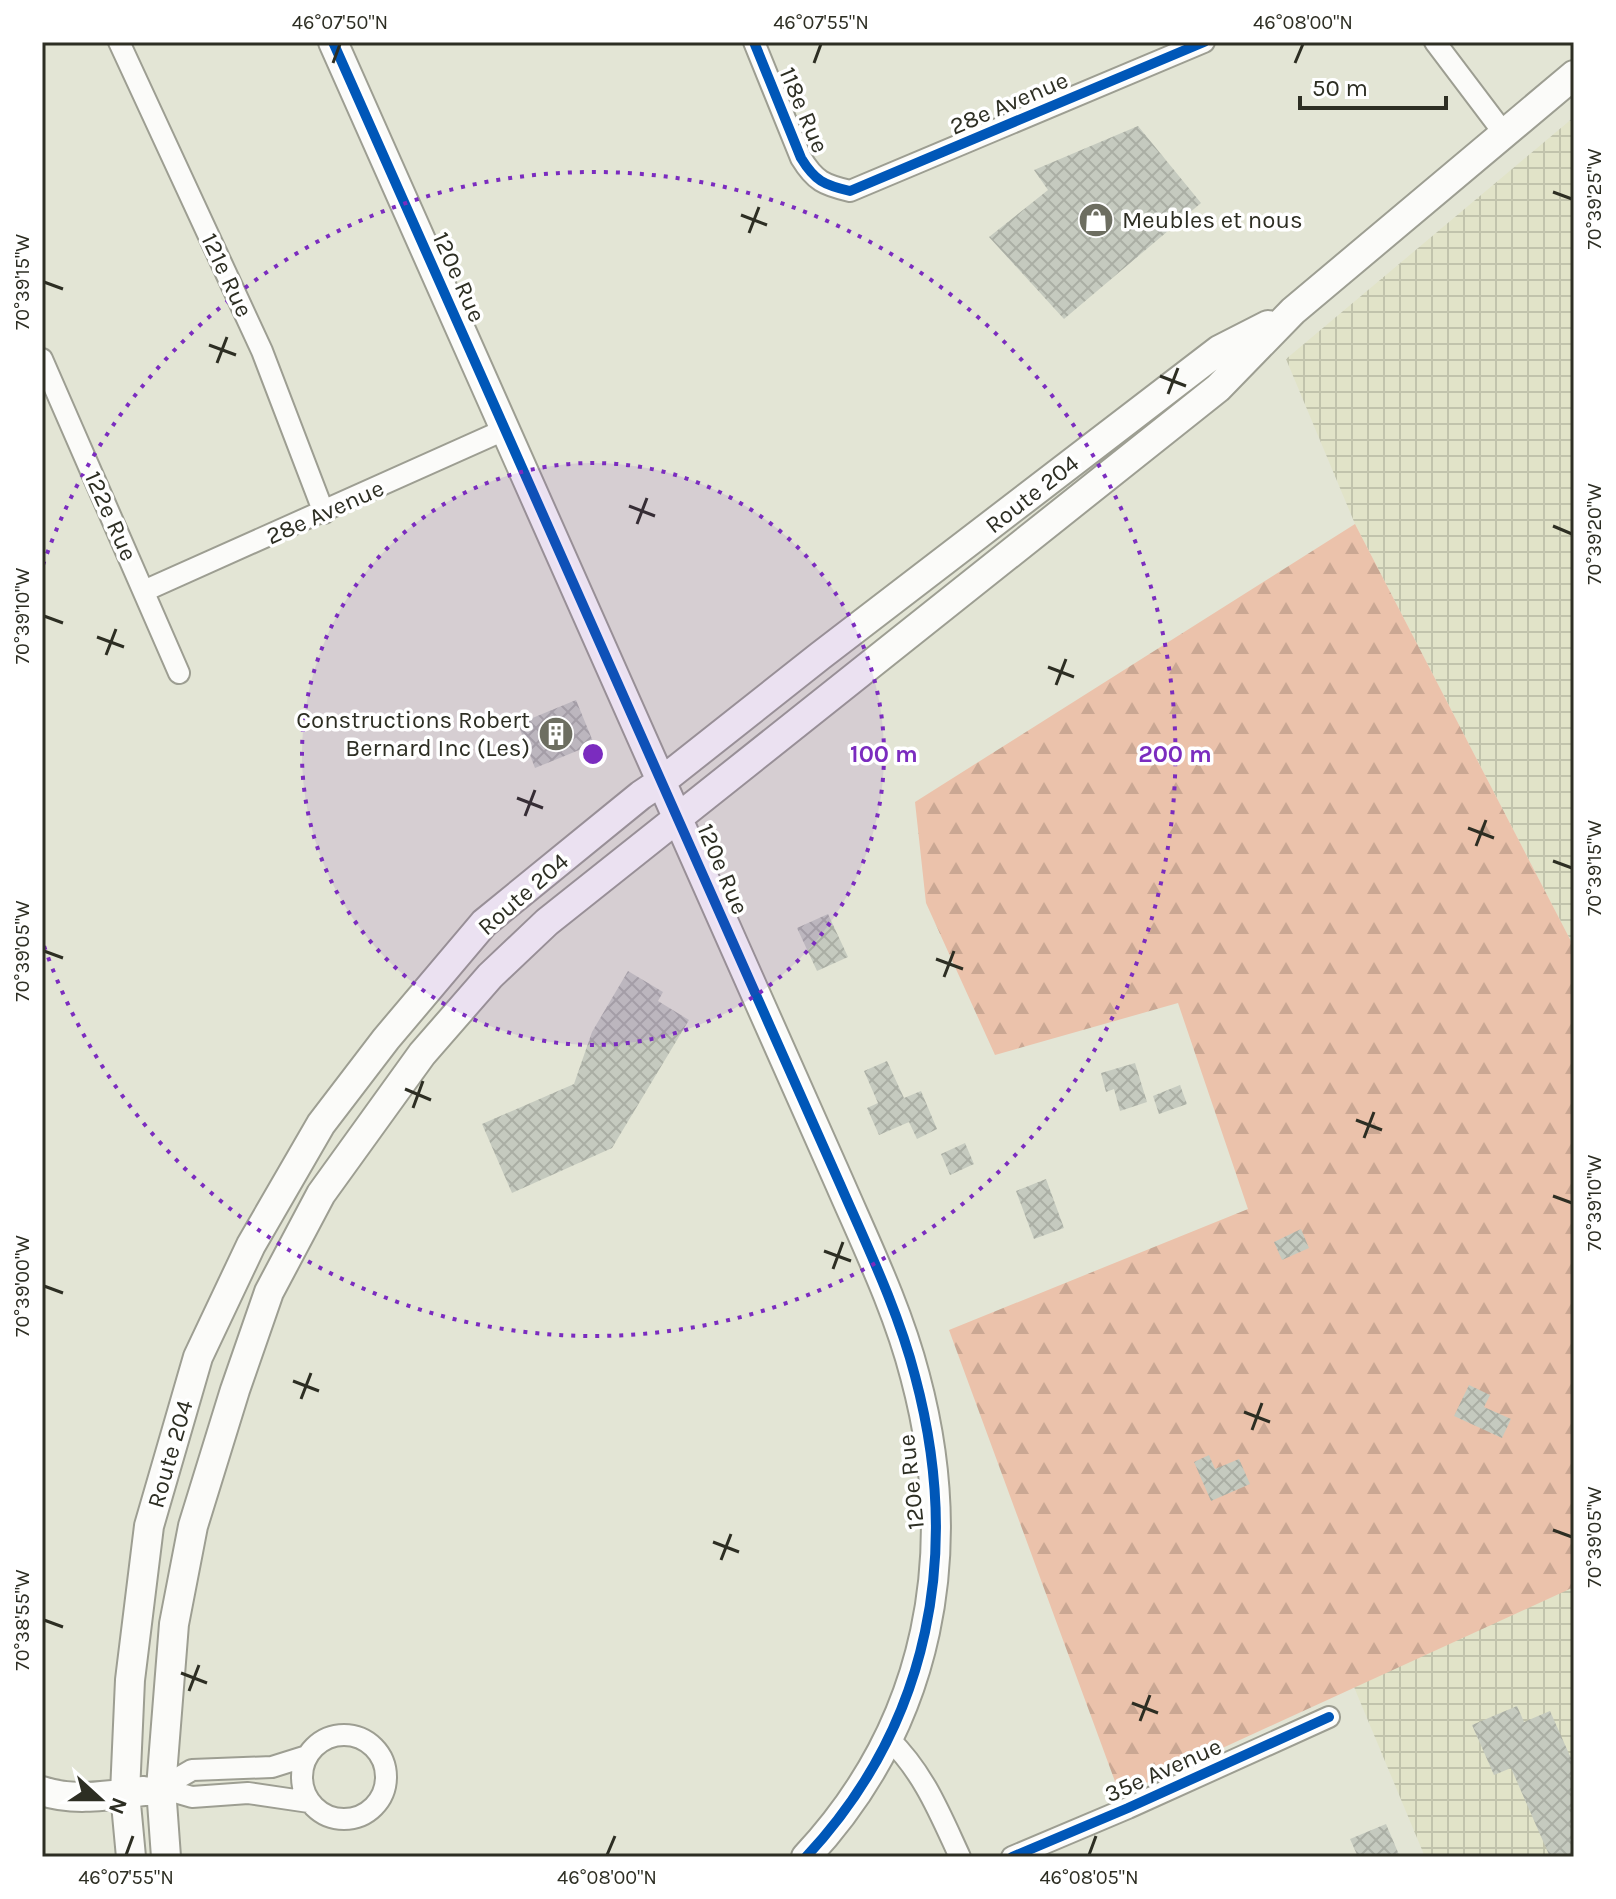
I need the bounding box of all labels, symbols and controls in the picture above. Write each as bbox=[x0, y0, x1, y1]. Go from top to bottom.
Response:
text: 46°07'50"N bbox=[292, 11, 388, 34]
text: 46°07'55"N bbox=[773, 11, 869, 34]
text: 46°08'00"N bbox=[1253, 11, 1353, 34]
scale bar bbox=[1300, 60, 1446, 110]
street label: 118e Rue bbox=[773, 63, 835, 157]
street label: 28e Avenue bbox=[946, 66, 1072, 140]
text: 50 m bbox=[1312, 74, 1368, 102]
text: 70°39'25"W bbox=[1583, 148, 1606, 250]
shop icon: Meubles et nous bbox=[1077, 201, 1115, 239]
place label: Meubles et nous bbox=[1122, 206, 1303, 234]
street label: 120e Rue bbox=[427, 228, 491, 326]
street label: 121e Rue bbox=[195, 229, 259, 321]
text: 70°39'15"W bbox=[11, 234, 34, 330]
street label: Route 204 bbox=[980, 449, 1084, 539]
street label: 122e Rue bbox=[79, 467, 143, 565]
street label: 28e Avenue bbox=[262, 474, 388, 550]
text: 70°39'20"W bbox=[1583, 483, 1606, 585]
text: 70°39'10"W bbox=[11, 568, 34, 664]
place label: Constructions Robert Bernard Inc (Les) bbox=[296, 706, 530, 762]
building icon: Constructions Robert Bernard Inc (Les) bbox=[537, 715, 575, 753]
centre of rings bbox=[579, 740, 607, 768]
text: 100 m bbox=[850, 740, 918, 768]
text: 200 m bbox=[1138, 740, 1212, 768]
street label: 120e Rue bbox=[691, 819, 755, 919]
text: 70°39'15"W bbox=[1583, 820, 1606, 916]
street label: Route 204 bbox=[472, 847, 574, 941]
text: 70°39'05"W bbox=[11, 900, 34, 1002]
text: 70°39'10"W bbox=[1583, 1155, 1606, 1251]
text: 70°39'00"W bbox=[11, 1235, 34, 1337]
street label: Route 204 bbox=[141, 1397, 199, 1511]
street label: 120e Rue bbox=[892, 1433, 930, 1531]
text: 70°39'05"W bbox=[1583, 1486, 1606, 1588]
text: 70°38'55"W bbox=[11, 1569, 34, 1671]
street label: 35e Avenue bbox=[1100, 1732, 1226, 1808]
north arrow bbox=[60, 1759, 140, 1839]
text: N bbox=[103, 1794, 133, 1818]
text: 46°07'55"N bbox=[78, 1866, 174, 1889]
text: 46°08'00"N bbox=[557, 1866, 657, 1889]
text: 46°08'05"N bbox=[1039, 1866, 1139, 1889]

